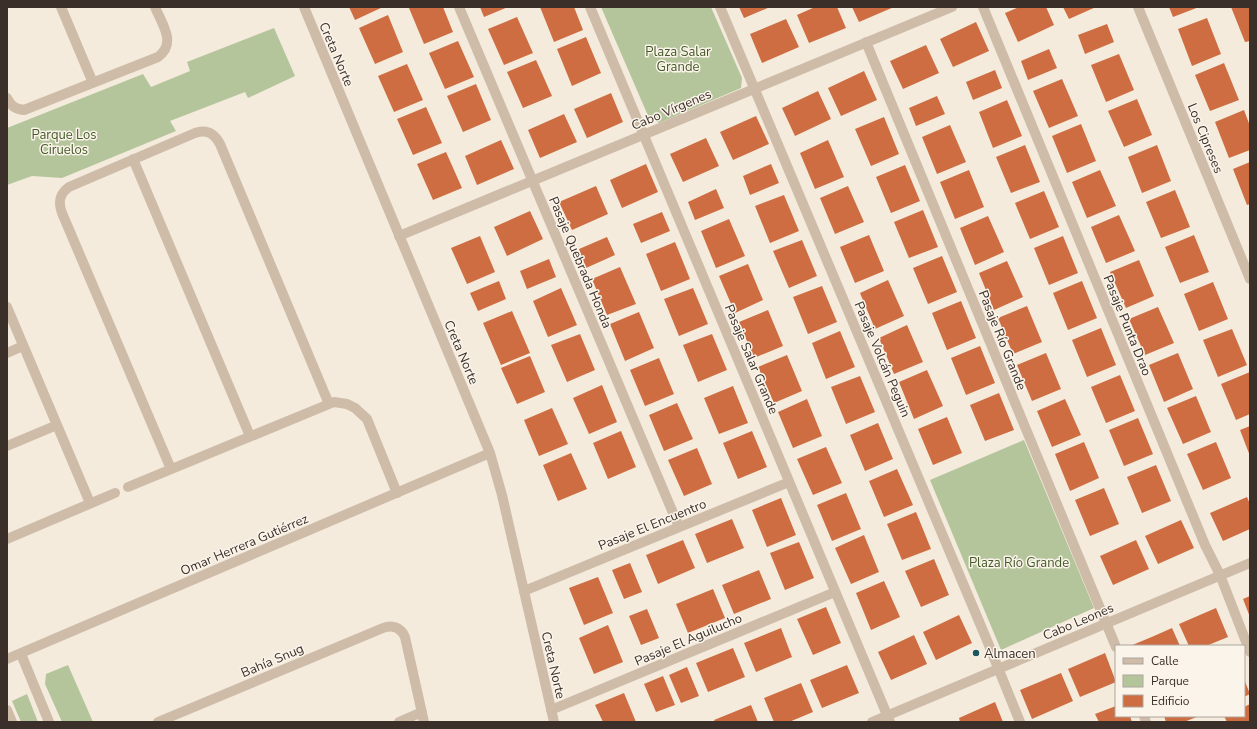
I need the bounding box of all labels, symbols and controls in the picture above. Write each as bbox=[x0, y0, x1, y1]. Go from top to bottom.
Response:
street label: Creta Norte bbox=[314, 19, 358, 89]
park label: Plaza Salar Grande bbox=[645, 43, 711, 76]
street label: Cabo Vírgenes bbox=[629, 85, 714, 135]
street label: Los Cipreses bbox=[1183, 101, 1227, 176]
park label: Parque Los Ciruelos bbox=[32, 126, 96, 159]
street label: Pasaje Quebrada Honda bbox=[544, 194, 616, 331]
street label: Pasaje Punta Drao bbox=[1099, 272, 1156, 378]
street label: Pasaje Río Grande bbox=[974, 288, 1030, 393]
street label: Pasaje Volcán Peguin bbox=[850, 299, 915, 420]
street label: Pasaje Salar Grande bbox=[720, 302, 782, 417]
street label: Creta Norte bbox=[439, 317, 483, 387]
street label: Pasaje El Encuentro bbox=[596, 495, 709, 555]
street label: Omar Herrera Gutiérrez bbox=[178, 510, 311, 580]
park label: Plaza Río Grande bbox=[969, 554, 1069, 572]
street label: Cabo Leones bbox=[1040, 599, 1117, 645]
street label: Pasaje El Aguilucho bbox=[632, 609, 745, 671]
street label: Creta Norte bbox=[537, 630, 569, 701]
street label: Bahía Snug bbox=[238, 640, 307, 682]
place label: Almacen bbox=[984, 645, 1036, 663]
legend bbox=[1115, 645, 1245, 717]
marker: Almacen bbox=[971, 648, 981, 658]
text: Calle bbox=[1151, 653, 1179, 669]
text: Parque bbox=[1151, 673, 1189, 689]
text: Edificio bbox=[1151, 693, 1190, 709]

